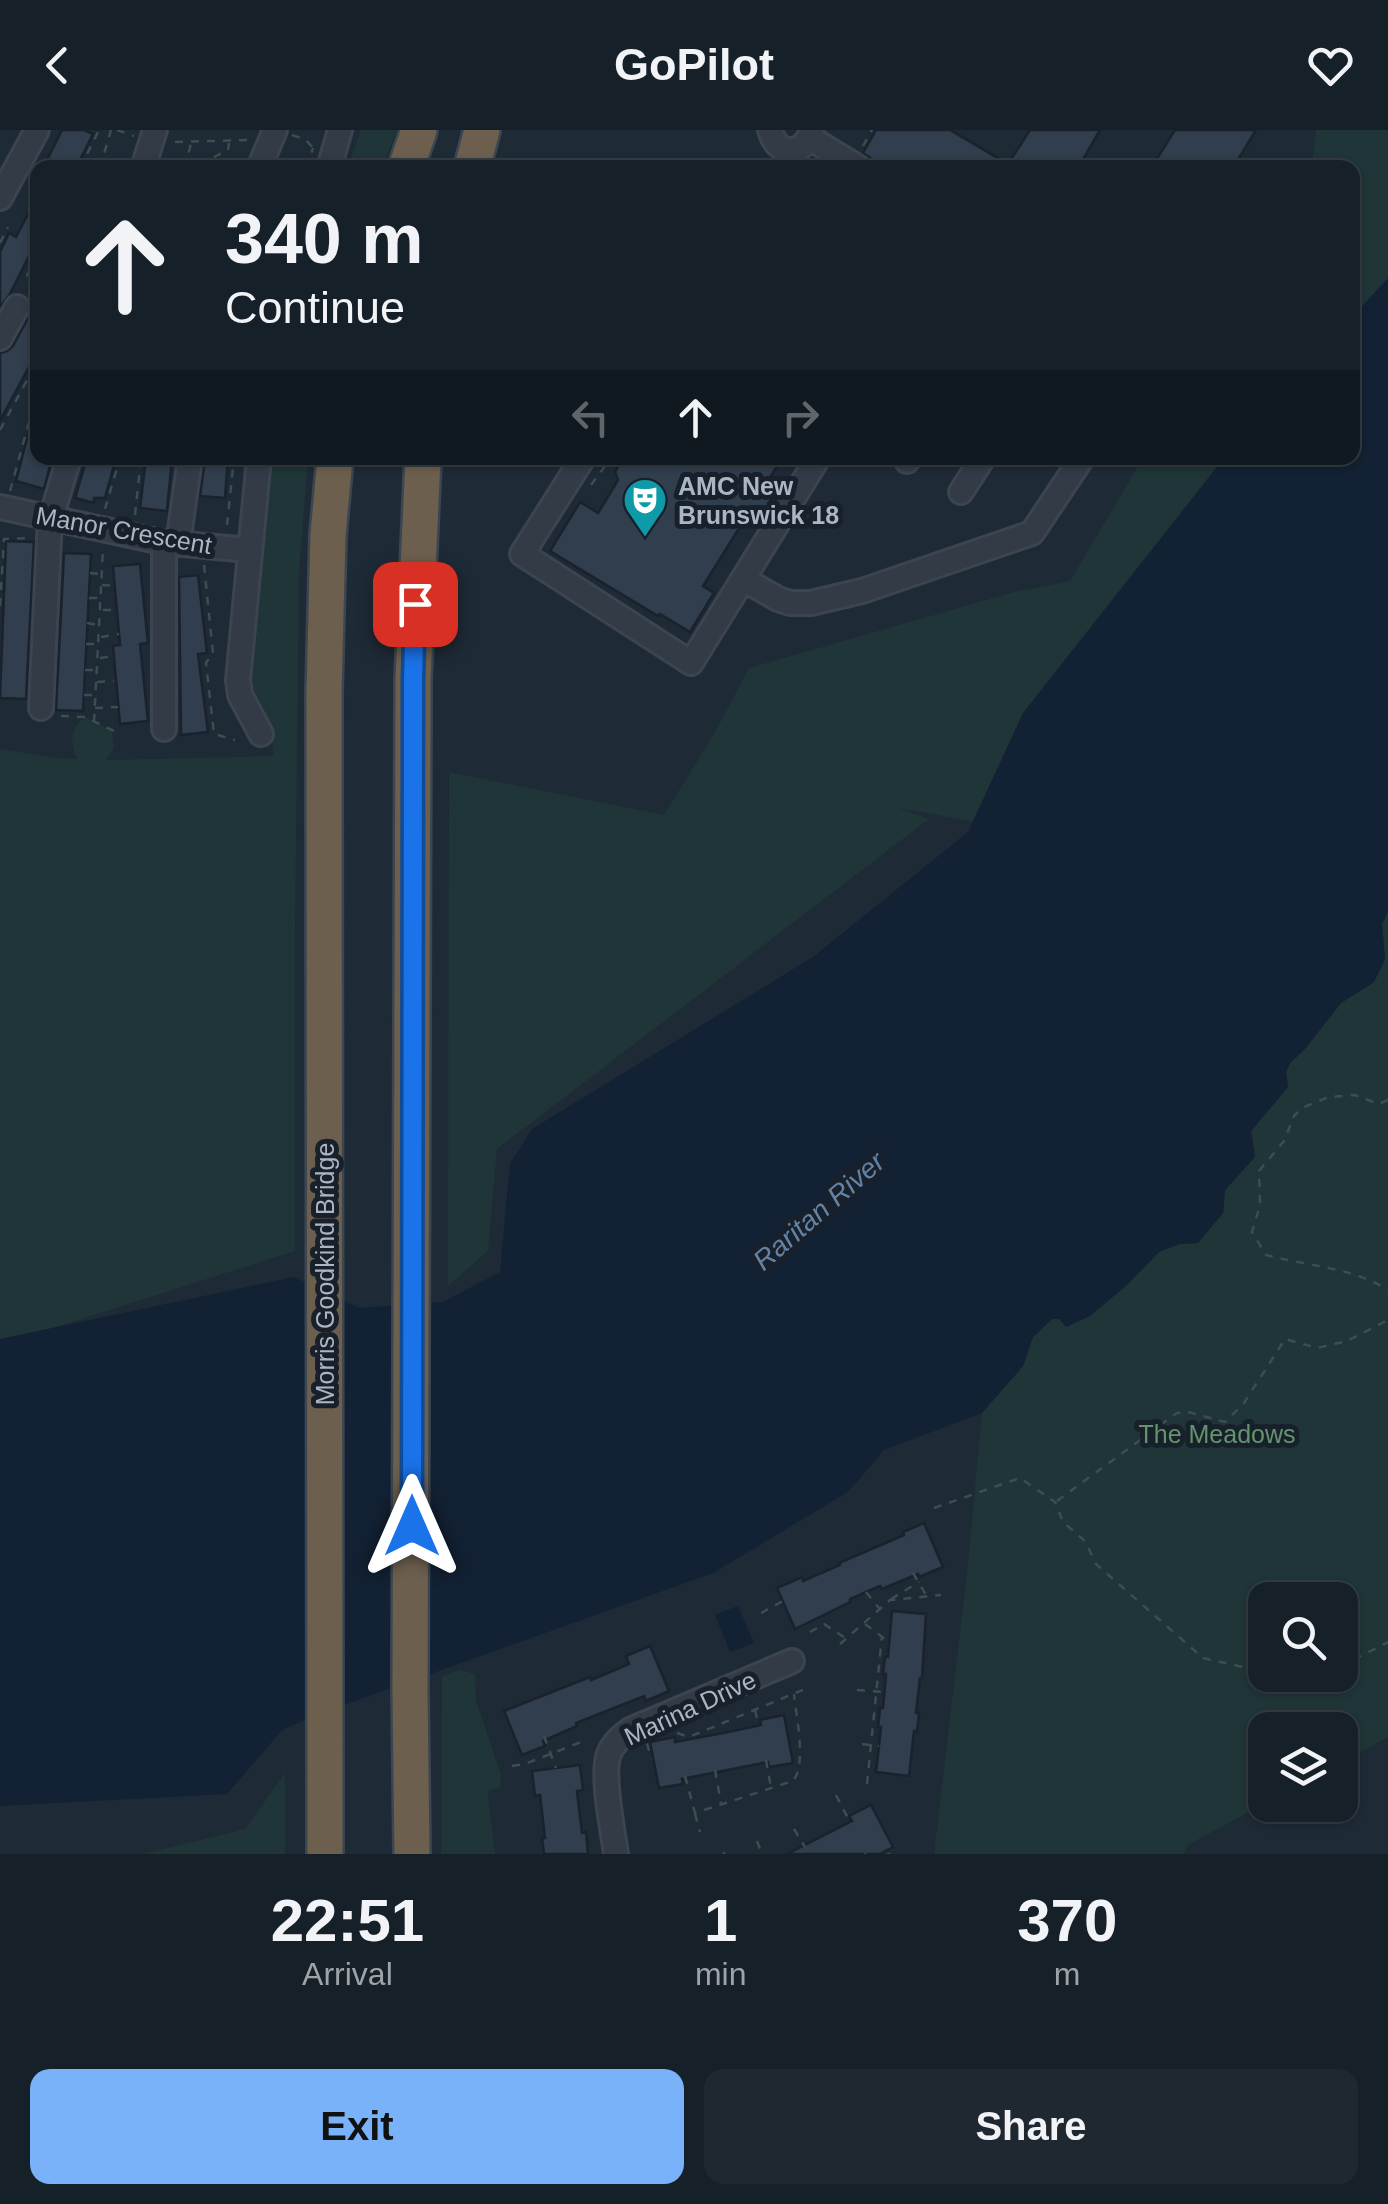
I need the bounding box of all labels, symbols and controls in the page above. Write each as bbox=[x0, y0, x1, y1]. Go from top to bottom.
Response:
icon: back bbox=[30, 38, 85, 93]
icon: heart bbox=[1303, 38, 1358, 93]
text: GoPilot bbox=[614, 39, 774, 90]
icon: ahead bbox=[60, 200, 190, 330]
text: 340 m bbox=[225, 200, 423, 278]
text: Continue bbox=[225, 282, 405, 333]
icon: left bbox=[563, 390, 618, 445]
icon: ahead bbox=[668, 390, 723, 445]
icon: right bbox=[773, 390, 828, 445]
place label: AMC New Brunswick 18 bbox=[678, 472, 839, 529]
theatre icon: AMC New Brunswick 18 bbox=[622, 477, 668, 538]
street label: Manor Crescent bbox=[34, 501, 214, 559]
pin bbox=[373, 562, 458, 647]
icon: arrive bbox=[388, 577, 443, 632]
street label: Morris Goodkind Bridge bbox=[311, 1143, 339, 1405]
water label: Raritan River bbox=[747, 1145, 892, 1276]
park label: The Meadows bbox=[1138, 1420, 1296, 1448]
position arrow bbox=[360, 1474, 464, 1578]
map controls bbox=[1248, 1582, 1358, 1822]
button: search bbox=[1248, 1582, 1358, 1692]
street label: Marina Drive bbox=[620, 1665, 760, 1751]
button: layers bbox=[1248, 1712, 1358, 1822]
text: 22:51 bbox=[271, 1887, 424, 1954]
text: 1 bbox=[704, 1887, 737, 1954]
text: 370 bbox=[1017, 1887, 1117, 1954]
text: Arrival bbox=[302, 1956, 393, 1992]
text: min bbox=[695, 1956, 746, 1992]
text: m bbox=[1054, 1956, 1081, 1992]
button: Exit bbox=[30, 2069, 684, 2184]
button: Share bbox=[704, 2069, 1358, 2184]

